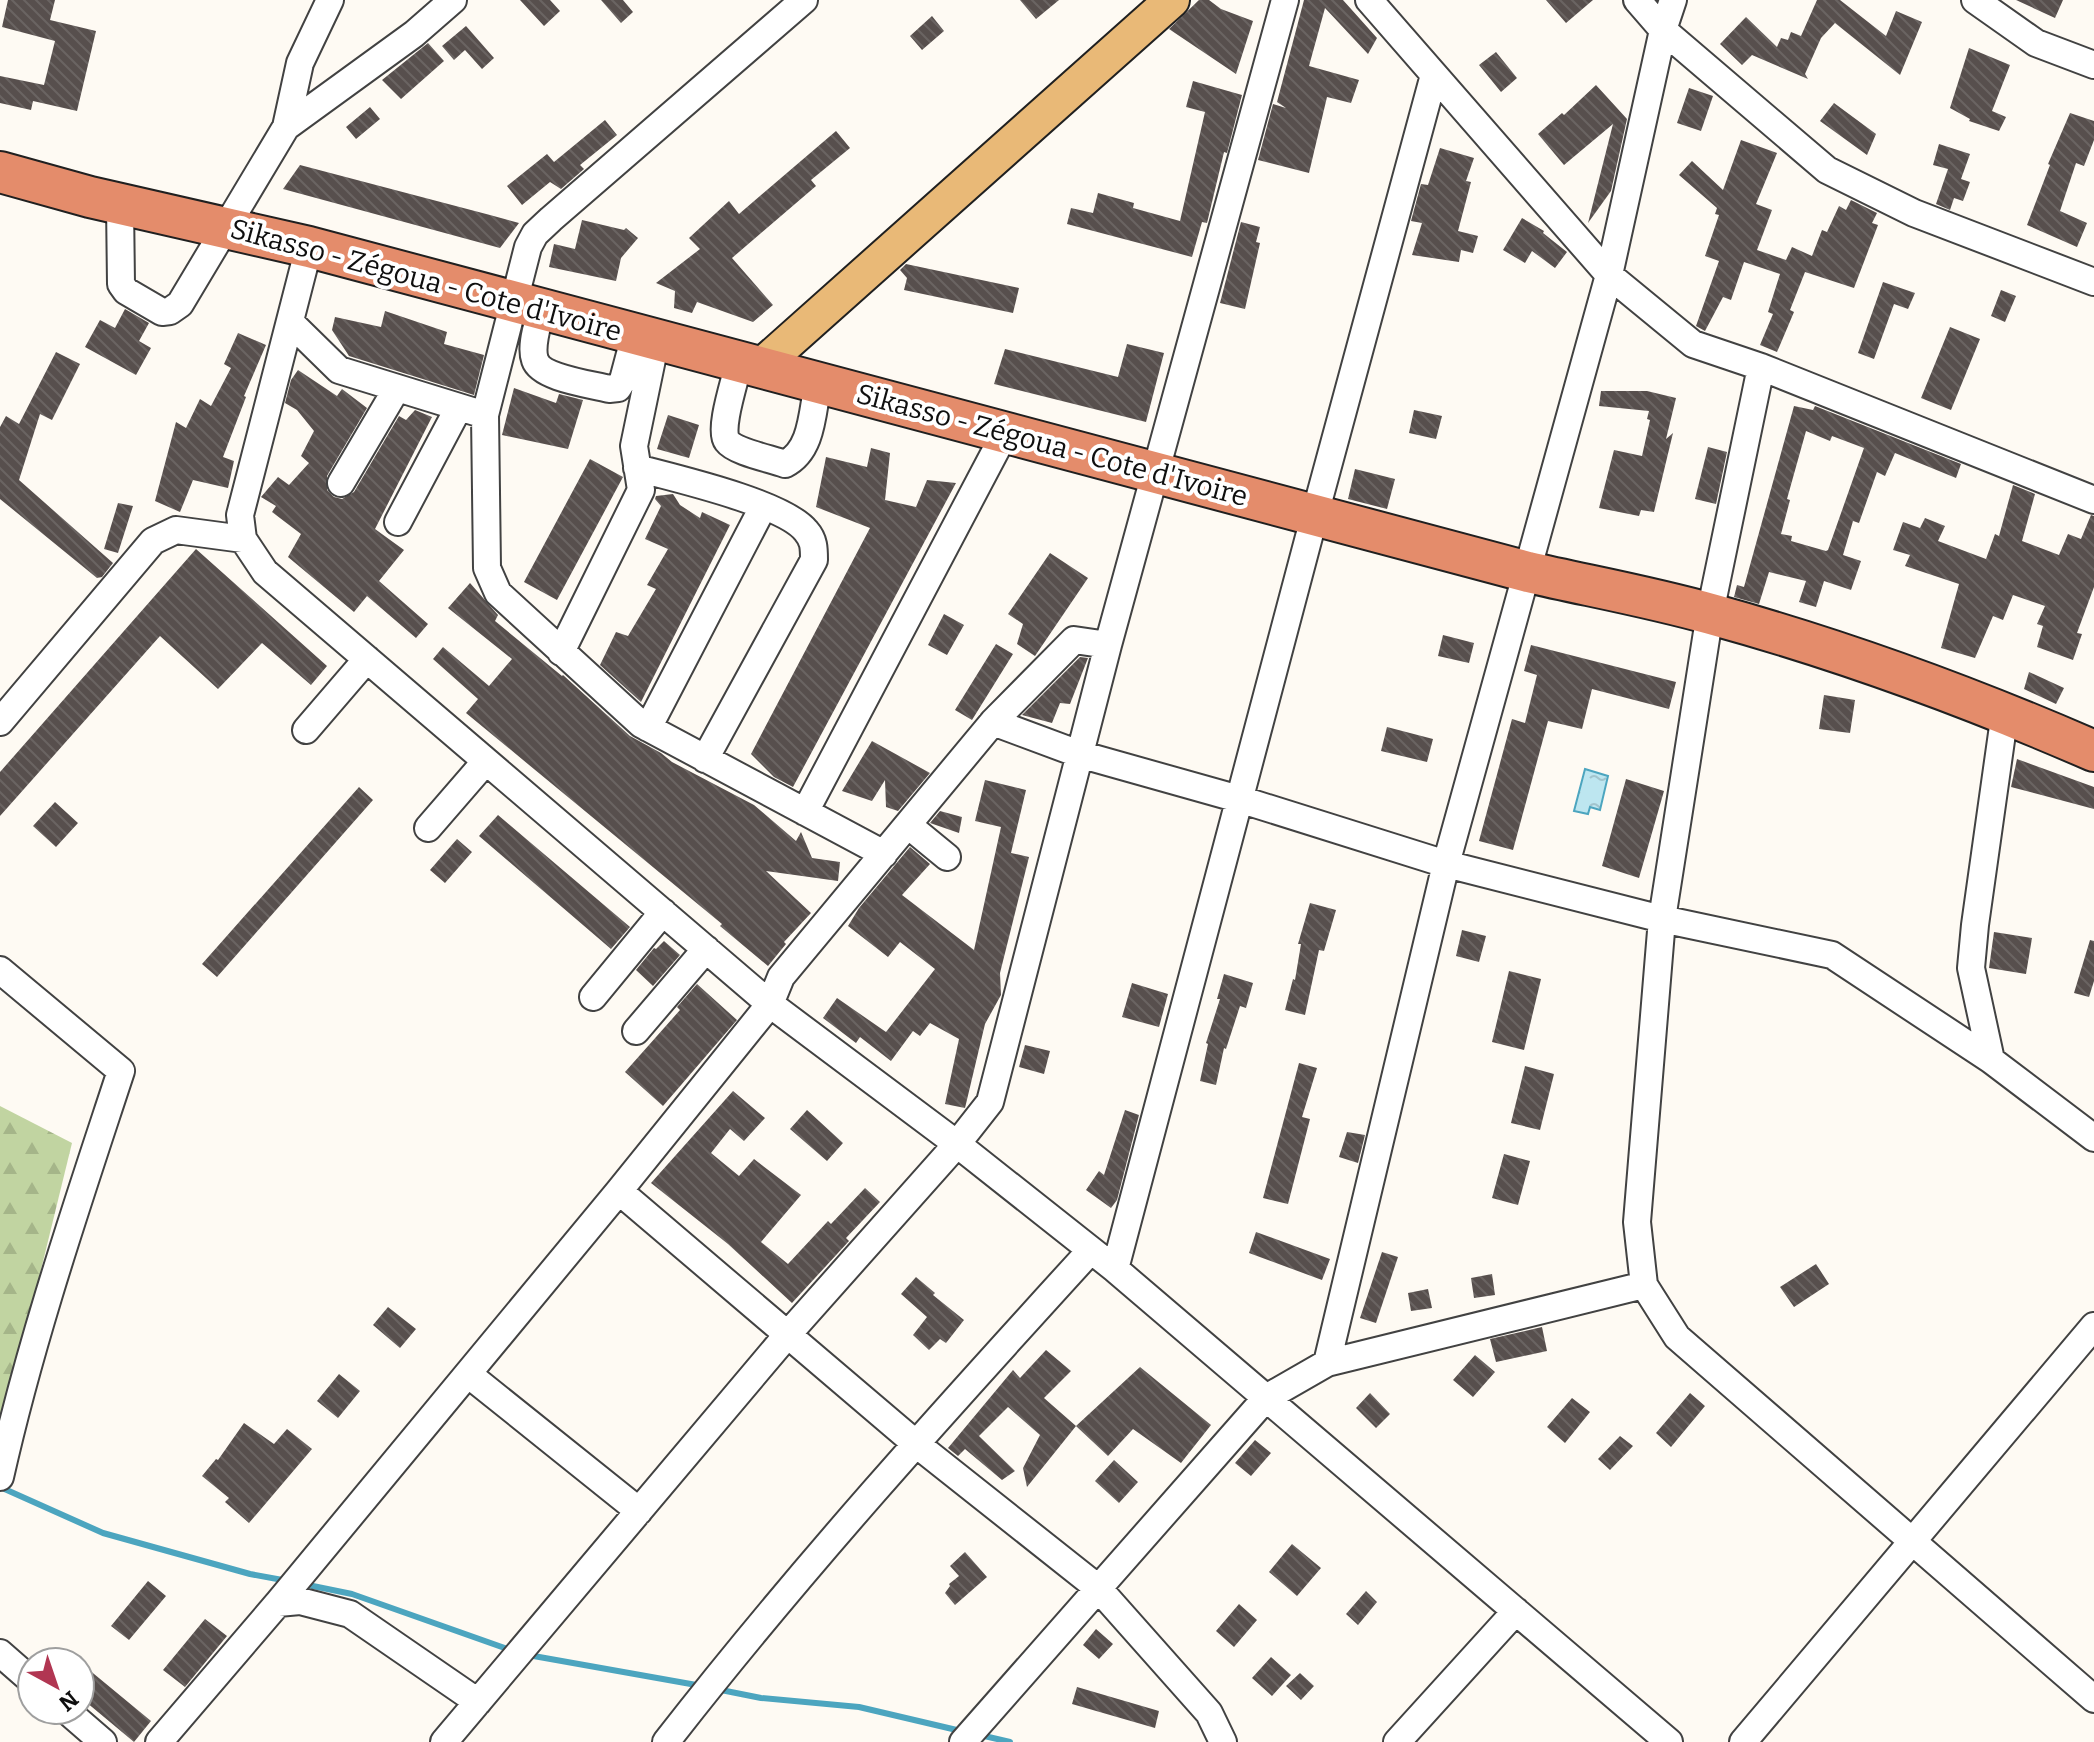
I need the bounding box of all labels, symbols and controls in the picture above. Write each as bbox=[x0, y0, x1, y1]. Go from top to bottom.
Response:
street label: Sikasso - Zégoua - Cote d'Ivoire bbox=[227, 212, 625, 348]
street label: Sikasso - Zégoua - Cote d'Ivoire bbox=[853, 377, 1251, 513]
north arrow bbox=[16, 1646, 96, 1726]
text: N bbox=[53, 1685, 84, 1717]

